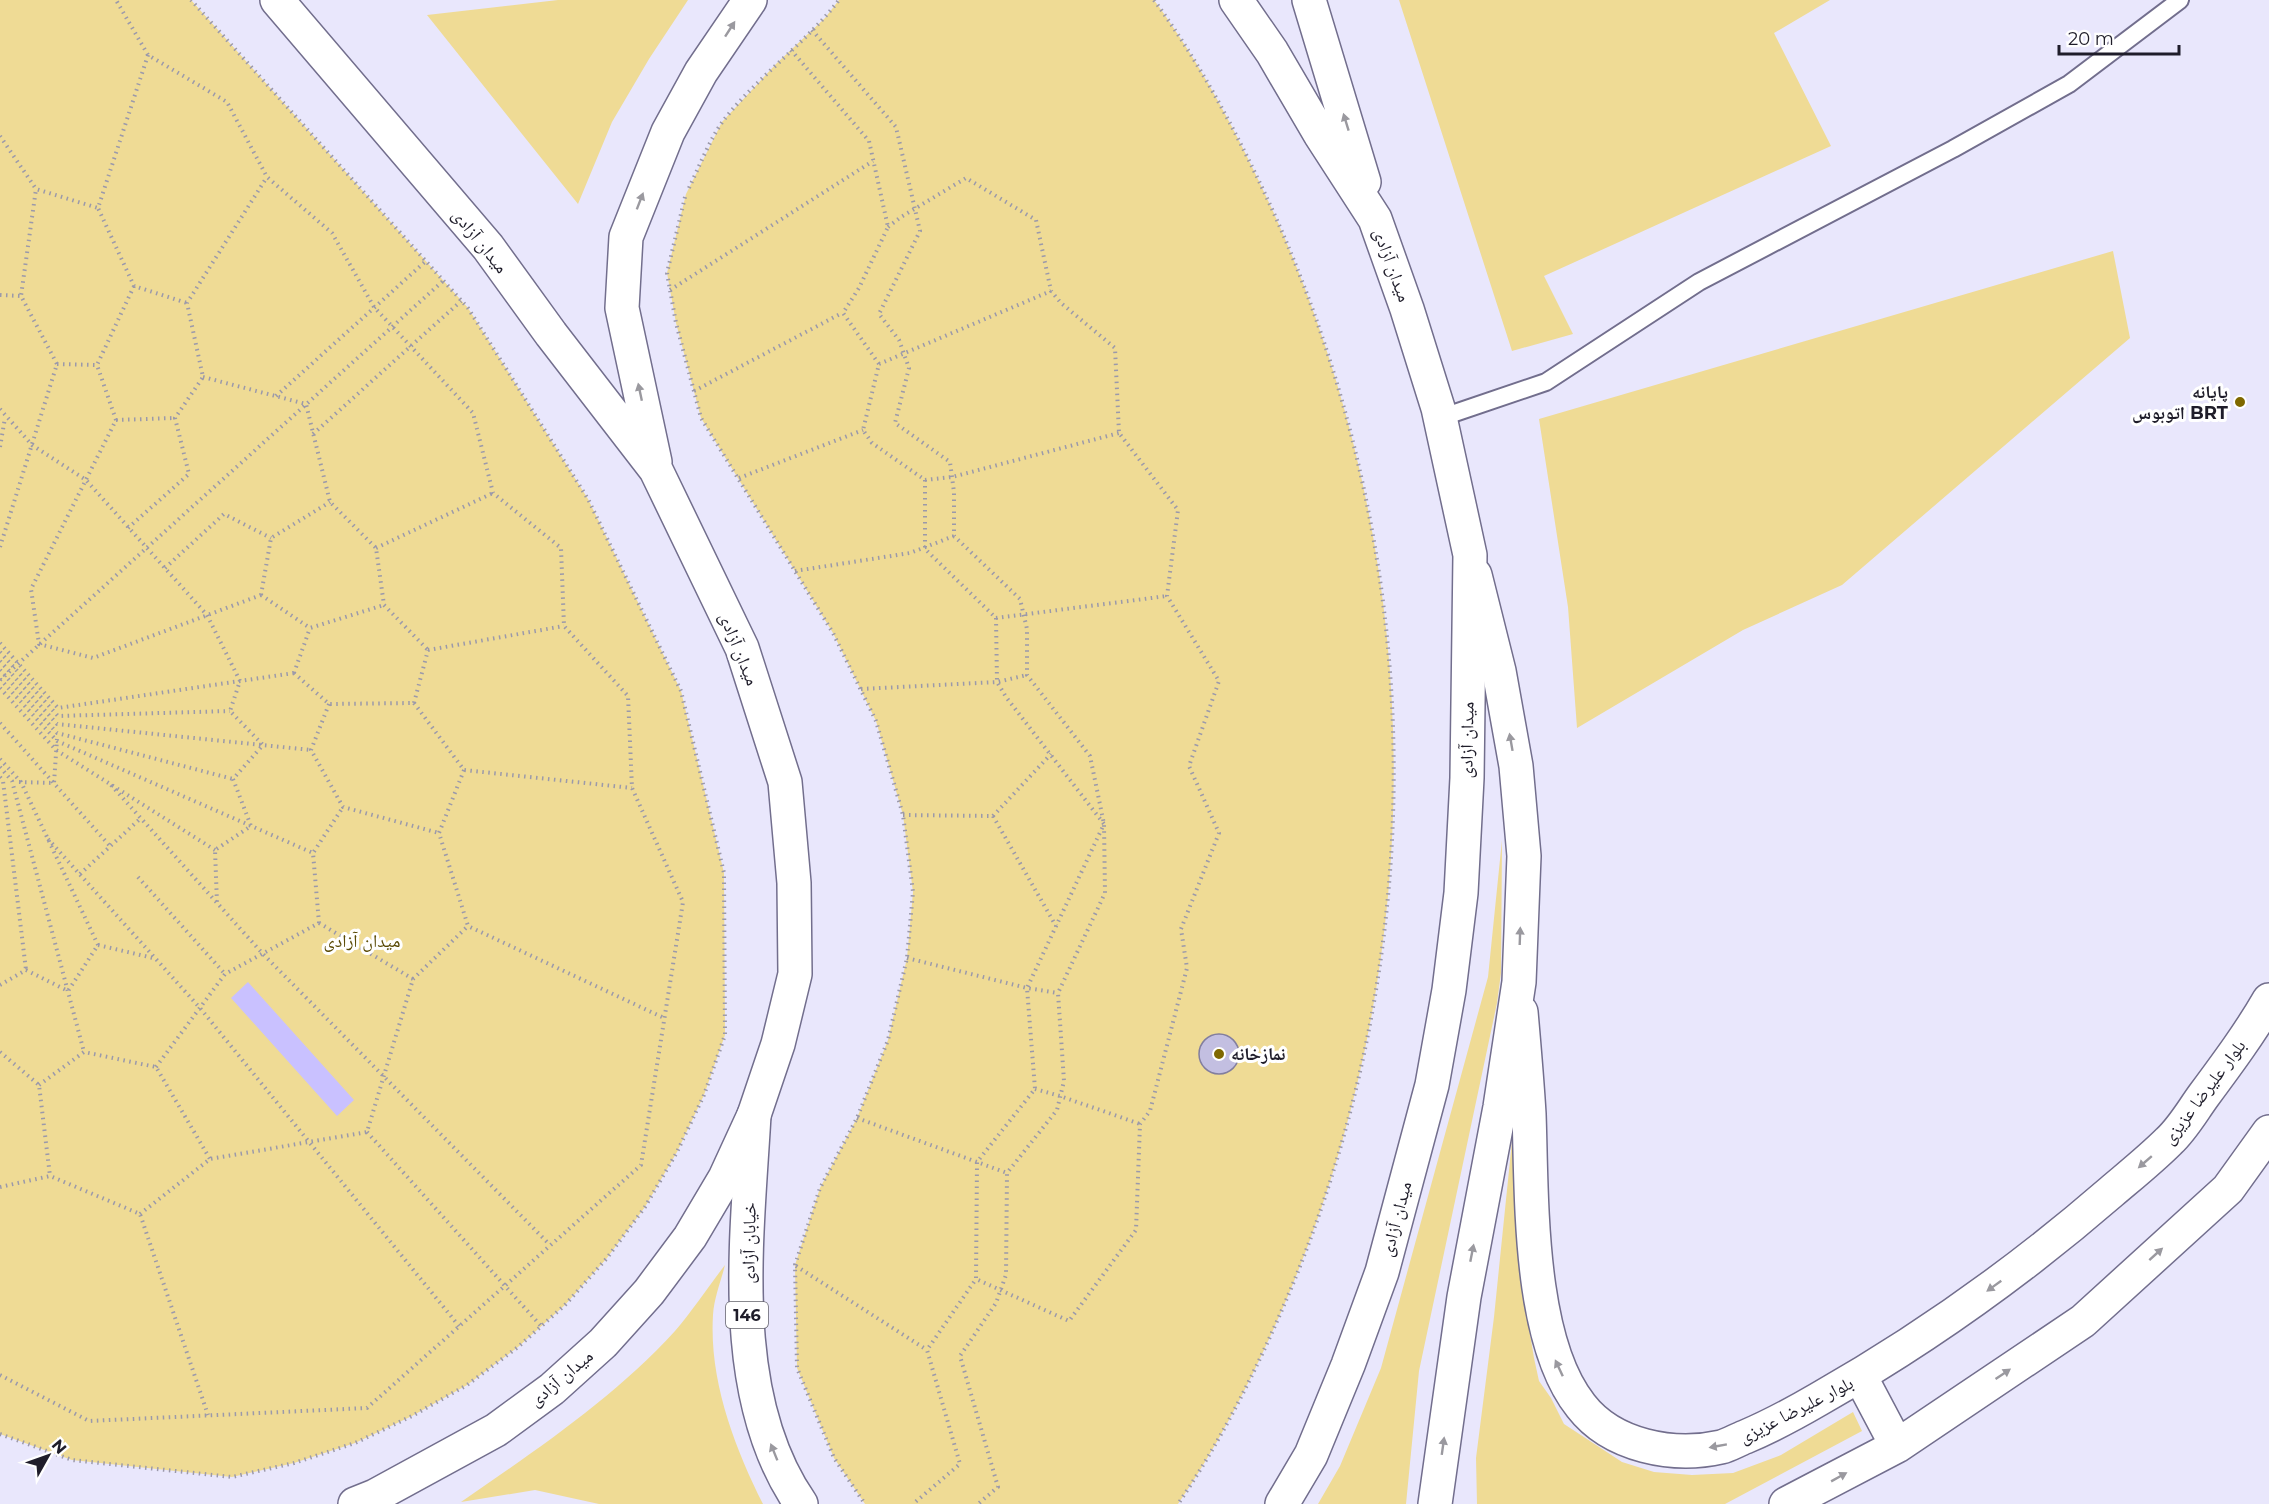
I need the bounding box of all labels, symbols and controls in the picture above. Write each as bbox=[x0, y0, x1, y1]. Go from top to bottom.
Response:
scale bar bbox=[2059, 18, 2179, 56]
one-way arrow bbox=[724, 21, 735, 37]
text: 20 m bbox=[2068, 28, 2114, 50]
one-way arrow bbox=[1341, 113, 1350, 131]
one-way arrow bbox=[635, 192, 645, 210]
street label: میدان آزادی bbox=[447, 204, 513, 278]
street label: میدان آزادی bbox=[1369, 225, 1415, 305]
place label: پایانه اتوبوس BRT bbox=[2132, 381, 2229, 424]
one-way arrow bbox=[635, 382, 644, 401]
marker: پایانه اتوبوس BRT bbox=[2233, 395, 2247, 409]
street label: میدان آزادی bbox=[714, 609, 764, 689]
street label: میدان آزادی bbox=[1455, 701, 1479, 779]
one-way arrow bbox=[1507, 732, 1516, 751]
one-way arrow bbox=[1516, 927, 1525, 946]
park label: میدان آزادی bbox=[324, 930, 400, 952]
street label: بلوار علیرضا عزیزی bbox=[2157, 1035, 2251, 1149]
place label: نمازخانه bbox=[1231, 1043, 1286, 1065]
marker: نمازخانه bbox=[1212, 1047, 1226, 1061]
one-way arrow bbox=[2138, 1155, 2153, 1168]
street label: میدان آزادی bbox=[1375, 1179, 1417, 1259]
street label: خیابان آزادی bbox=[737, 1202, 761, 1284]
one-way arrow bbox=[1468, 1244, 1477, 1263]
one-way arrow bbox=[2149, 1247, 2164, 1261]
one-way arrow bbox=[1987, 1279, 2002, 1291]
road number: 146 bbox=[726, 1302, 768, 1328]
street label: میدان آزادی bbox=[524, 1345, 598, 1411]
one-way arrow bbox=[1554, 1359, 1563, 1376]
one-way arrow bbox=[1995, 1368, 2011, 1380]
street label: بلوار علیرضا عزیزی bbox=[1735, 1372, 1857, 1448]
north arrow bbox=[18, 1426, 78, 1486]
text: N bbox=[48, 1436, 71, 1458]
one-way arrow bbox=[1438, 1436, 1447, 1455]
one-way arrow bbox=[1708, 1442, 1727, 1451]
one-way arrow bbox=[769, 1443, 779, 1461]
one-way arrow bbox=[1830, 1473, 1847, 1483]

